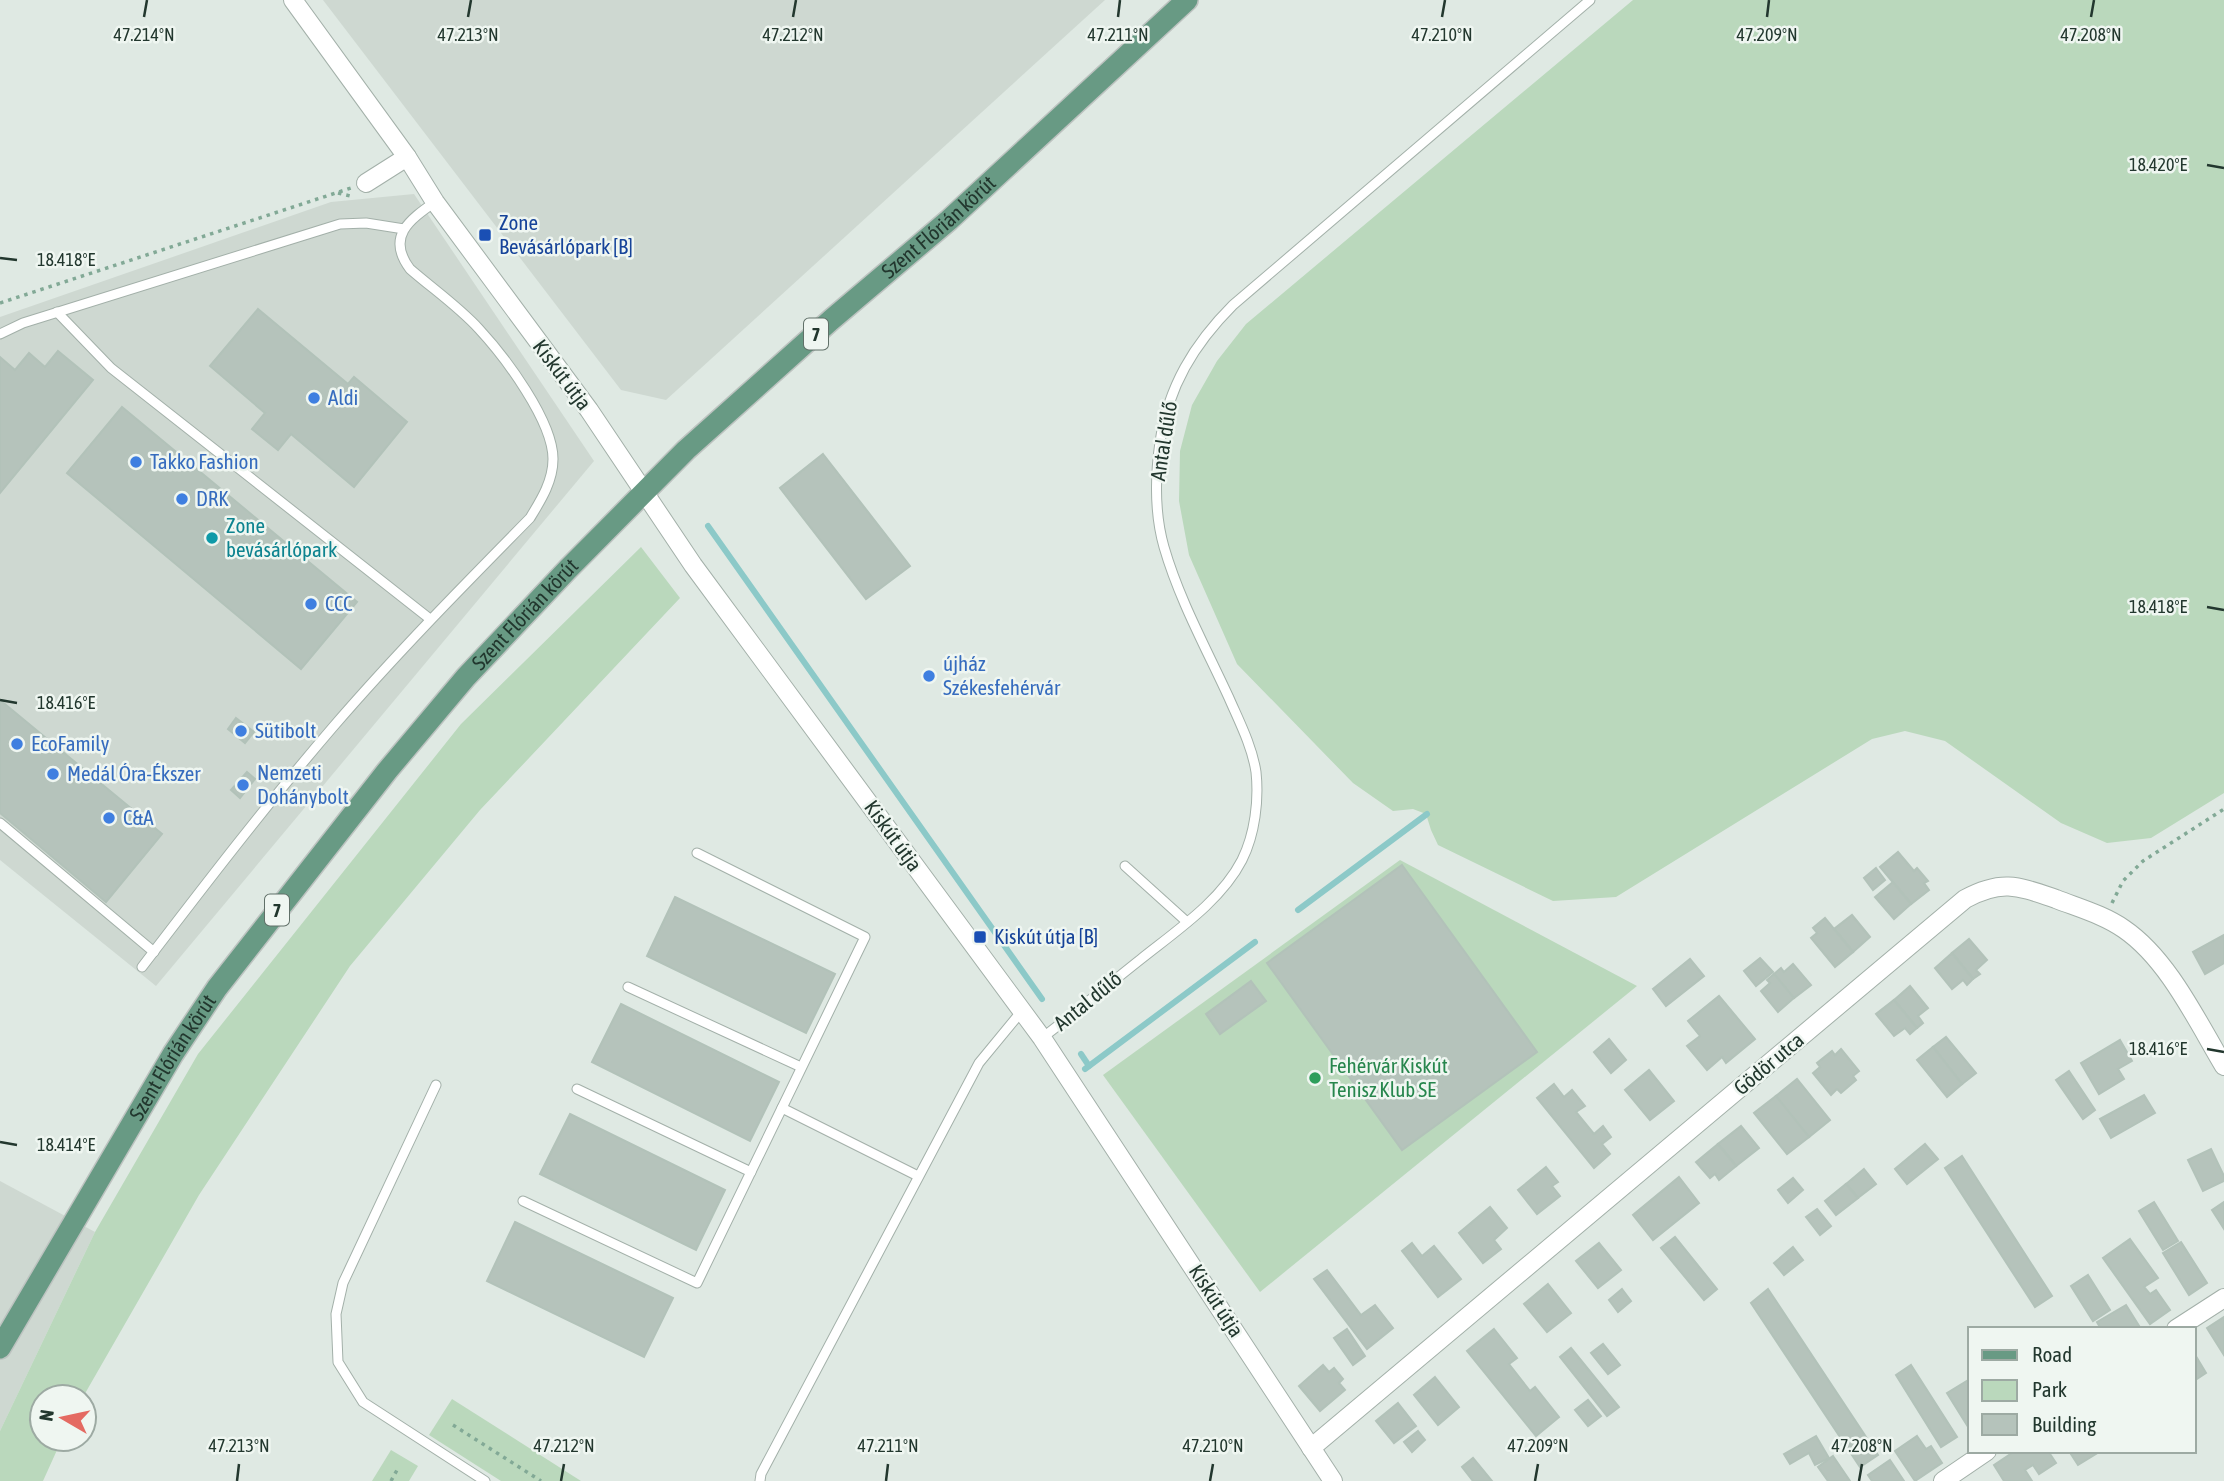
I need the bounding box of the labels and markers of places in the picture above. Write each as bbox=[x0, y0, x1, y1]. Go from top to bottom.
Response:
place label: Zone Bevásárlópark [B] bbox=[499, 210, 633, 258]
marker: Zone Bevásárlópark [B] bbox=[477, 227, 493, 243]
place label: Aldi bbox=[328, 385, 358, 409]
marker: Aldi bbox=[306, 390, 322, 406]
place label: Takko Fashion bbox=[150, 449, 259, 473]
marker: Takko Fashion bbox=[128, 454, 144, 470]
place label: DRK bbox=[196, 486, 229, 510]
marker: DRK bbox=[174, 491, 190, 507]
place label: Zone bevásárlópark bbox=[226, 513, 337, 561]
marker: Zone bevásárlópark bbox=[204, 530, 220, 546]
place label: CCC bbox=[325, 591, 353, 615]
marker: CCC bbox=[303, 596, 319, 612]
place label: újház Székesfehérvár bbox=[943, 651, 1061, 699]
marker: újház Székesfehérvár bbox=[921, 668, 937, 684]
place label: Sütibolt bbox=[255, 718, 316, 742]
marker: Sütibolt bbox=[233, 723, 249, 739]
place label: EcoFamily bbox=[31, 731, 110, 755]
marker: EcoFamily bbox=[9, 736, 25, 752]
place label: Nemzeti Dohánybolt bbox=[257, 760, 349, 808]
place label: Medál Óra-Ékszer bbox=[67, 761, 201, 785]
marker: Medál Óra-Ékszer bbox=[45, 766, 61, 782]
marker: Nemzeti Dohánybolt bbox=[235, 777, 251, 793]
place label: C&A bbox=[123, 805, 154, 829]
marker: C&A bbox=[101, 810, 117, 826]
place label: Kiskút útja [B] bbox=[994, 924, 1098, 948]
marker: Kiskút útja [B] bbox=[972, 929, 988, 945]
place label: Fehérvár Kiskút Tenisz Klub SE bbox=[1329, 1053, 1448, 1101]
marker: Fehérvár Kiskút Tenisz Klub SE bbox=[1307, 1070, 1323, 1086]

